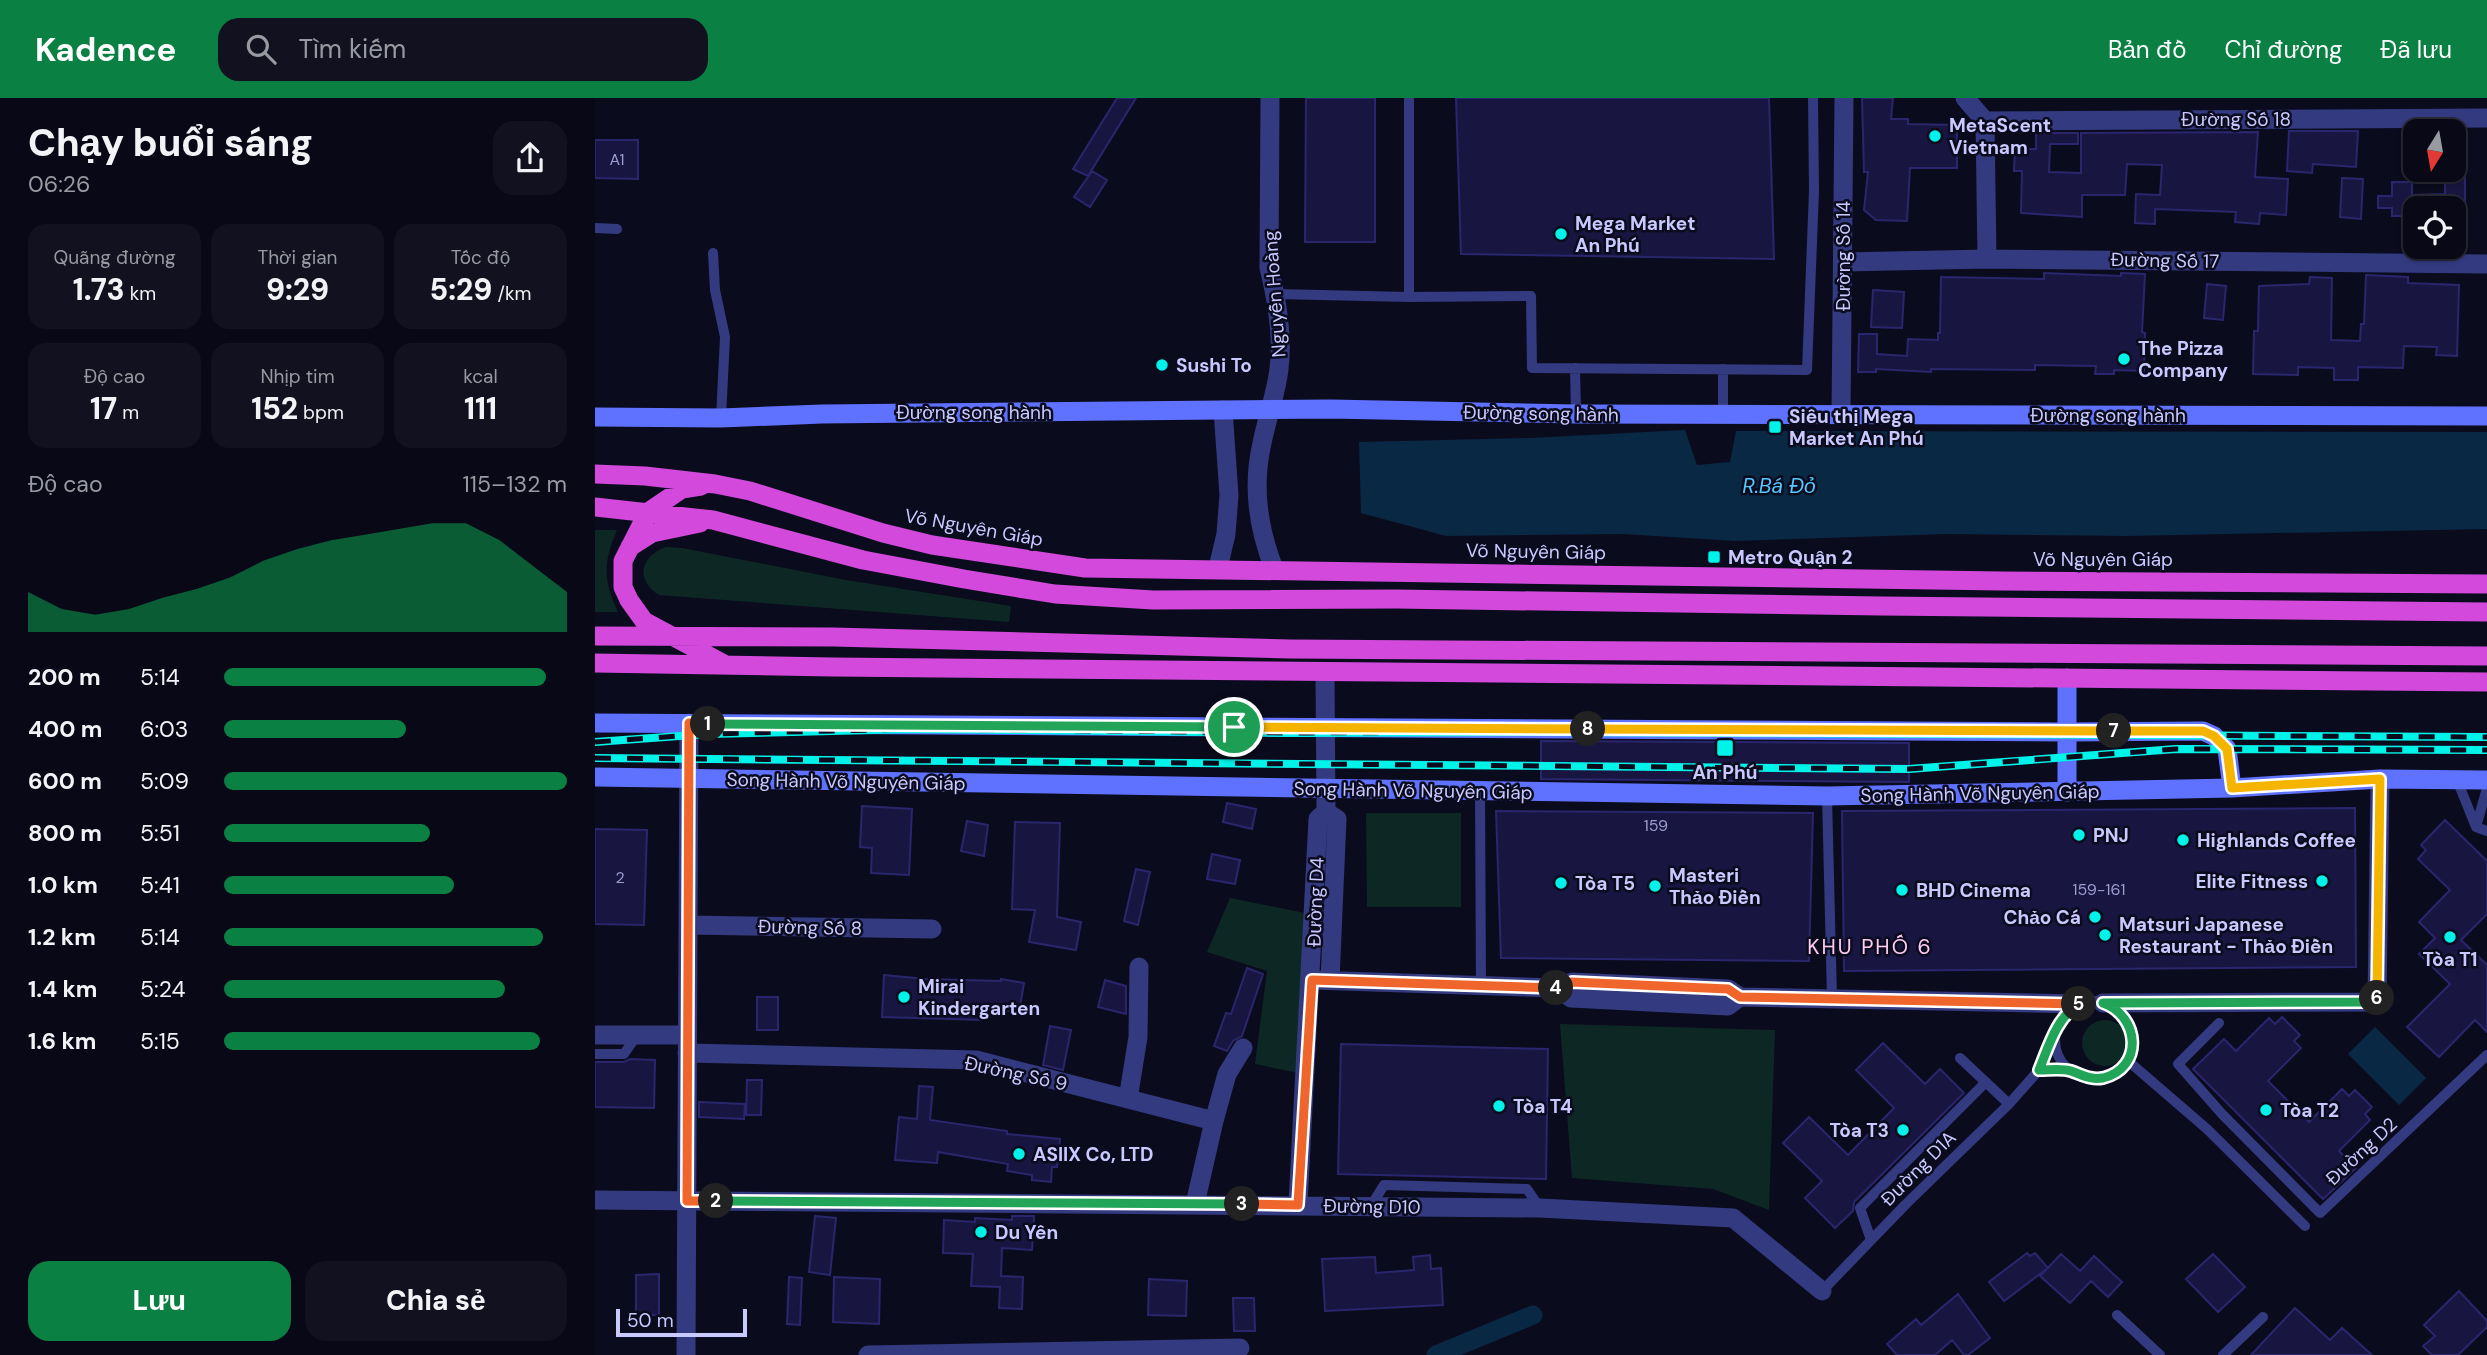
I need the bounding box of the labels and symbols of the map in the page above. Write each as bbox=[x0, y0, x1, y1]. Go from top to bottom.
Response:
street label: Đường Số 18 bbox=[2181, 107, 2291, 132]
place label: MetaScent Vietnam bbox=[1949, 113, 2051, 160]
north arrow bbox=[2403, 119, 2466, 182]
marker: MetaScent Vietnam bbox=[1927, 128, 1943, 144]
house number: A1 bbox=[609, 149, 625, 170]
street label: Đường Số 14 bbox=[1831, 201, 1856, 311]
place label: Mega Market An Phú bbox=[1575, 211, 1695, 258]
marker: Mega Market An Phú bbox=[1553, 226, 1569, 242]
street label: Nguyễn Hoàng bbox=[1258, 229, 1291, 358]
street label: Đường Số 17 bbox=[2110, 247, 2220, 274]
place label: The Pizza Company bbox=[2138, 336, 2228, 383]
marker: The Pizza Company bbox=[2116, 351, 2132, 367]
place label: Sushi To bbox=[1176, 353, 1252, 378]
marker: Sushi To bbox=[1154, 357, 1170, 373]
street label: Đường song hành bbox=[896, 400, 1052, 425]
street label: Đường song hành bbox=[1463, 400, 1619, 427]
street label: Đường song hành bbox=[2030, 403, 2186, 428]
place label: Siêu thị Mega Market An Phú bbox=[1789, 404, 1924, 451]
marker: Siêu thị Mega Market An Phú bbox=[1767, 419, 1783, 435]
water label: R.Bá Đỏ bbox=[1742, 472, 1816, 500]
street label: Võ Nguyên Giáp bbox=[903, 503, 1045, 552]
street label: Võ Nguyên Giáp bbox=[1466, 538, 1606, 565]
place label: Metro Quận 2 bbox=[1728, 545, 1852, 570]
street label: Võ Nguyên Giáp bbox=[2033, 547, 2173, 572]
marker: Metro Quận 2 bbox=[1706, 549, 1722, 565]
pin bbox=[1204, 697, 1264, 757]
pin: 1 bbox=[691, 706, 725, 742]
pin: 8 bbox=[1571, 712, 1605, 746]
pin: 7 bbox=[2097, 714, 2131, 748]
marker: An Phú bbox=[1715, 738, 1735, 758]
place label: An Phú bbox=[1693, 760, 1757, 785]
street label: Song Hành Võ Nguyên Giáp bbox=[726, 767, 966, 796]
street label: Song Hành Võ Nguyên Giáp bbox=[1293, 776, 1533, 805]
street label: Song Hành Võ Nguyên Giáp bbox=[1860, 779, 2100, 808]
house number: 159 bbox=[1644, 815, 1668, 836]
place label: PNJ bbox=[2093, 823, 2129, 848]
marker: PNJ bbox=[2071, 827, 2087, 843]
place label: Highlands Coffee bbox=[2197, 828, 2356, 853]
marker: Highlands Coffee bbox=[2175, 832, 2191, 848]
street label: Đường D4 bbox=[1301, 857, 1330, 947]
place label: Masteri Thảo Điền bbox=[1669, 863, 1761, 910]
house number: 2 bbox=[615, 867, 625, 888]
place label: Elite Fitness bbox=[2195, 869, 2308, 894]
place label: Tòa T5 bbox=[1575, 871, 1635, 896]
marker: Elite Fitness bbox=[2314, 873, 2330, 889]
marker: Tòa T5 bbox=[1553, 875, 1569, 891]
marker: Masteri Thảo Điền bbox=[1647, 878, 1663, 894]
place label: BHD Cinema bbox=[1916, 878, 2031, 903]
house number: 159-161 bbox=[2072, 879, 2126, 900]
marker: BHD Cinema bbox=[1894, 882, 1910, 898]
place label: Chảo Cá bbox=[2003, 905, 2081, 930]
marker: Chảo Cá bbox=[2087, 909, 2103, 925]
place label: Matsuri Japanese Restaurant - Thảo Điền bbox=[2119, 912, 2333, 959]
street label: Đường Số 8 bbox=[758, 914, 862, 941]
marker: Matsuri Japanese Restaurant - Thảo Điền bbox=[2097, 927, 2113, 943]
marker: Tòa T1 bbox=[2442, 929, 2458, 945]
district label: KHU PHỐ 6 bbox=[1807, 933, 1933, 961]
place label: Tòa T1 bbox=[2422, 947, 2478, 972]
pin: 4 bbox=[1539, 970, 1573, 1006]
place label: Mirai Kindergarten bbox=[918, 974, 1040, 1021]
pin: 6 bbox=[2359, 981, 2395, 1016]
pin: 5 bbox=[2061, 986, 2097, 1021]
marker: Mirai Kindergarten bbox=[896, 989, 912, 1005]
street label: Đường Số 9 bbox=[962, 1050, 1070, 1097]
place label: Tòa T4 bbox=[1513, 1094, 1572, 1119]
marker: Tòa T4 bbox=[1491, 1098, 1507, 1114]
place label: Tòa T2 bbox=[2280, 1098, 2339, 1123]
marker: Tòa T2 bbox=[2258, 1102, 2274, 1118]
street label: Đường D2 bbox=[2320, 1112, 2402, 1191]
place label: Tòa T3 bbox=[1830, 1118, 1889, 1143]
marker: Tòa T3 bbox=[1895, 1122, 1911, 1138]
street label: Đường D1A bbox=[1875, 1125, 1962, 1211]
place label: ASIIX Co, LTD bbox=[1033, 1142, 1153, 1167]
marker: ASIIX Co, LTD bbox=[1011, 1146, 1027, 1162]
pin: 2 bbox=[699, 1184, 733, 1218]
pin: 3 bbox=[1225, 1186, 1259, 1222]
street label: Đường D10 bbox=[1323, 1193, 1421, 1220]
place label: Du Yên bbox=[995, 1220, 1058, 1245]
marker: Du Yên bbox=[973, 1224, 989, 1240]
scale bar bbox=[616, 1306, 747, 1338]

